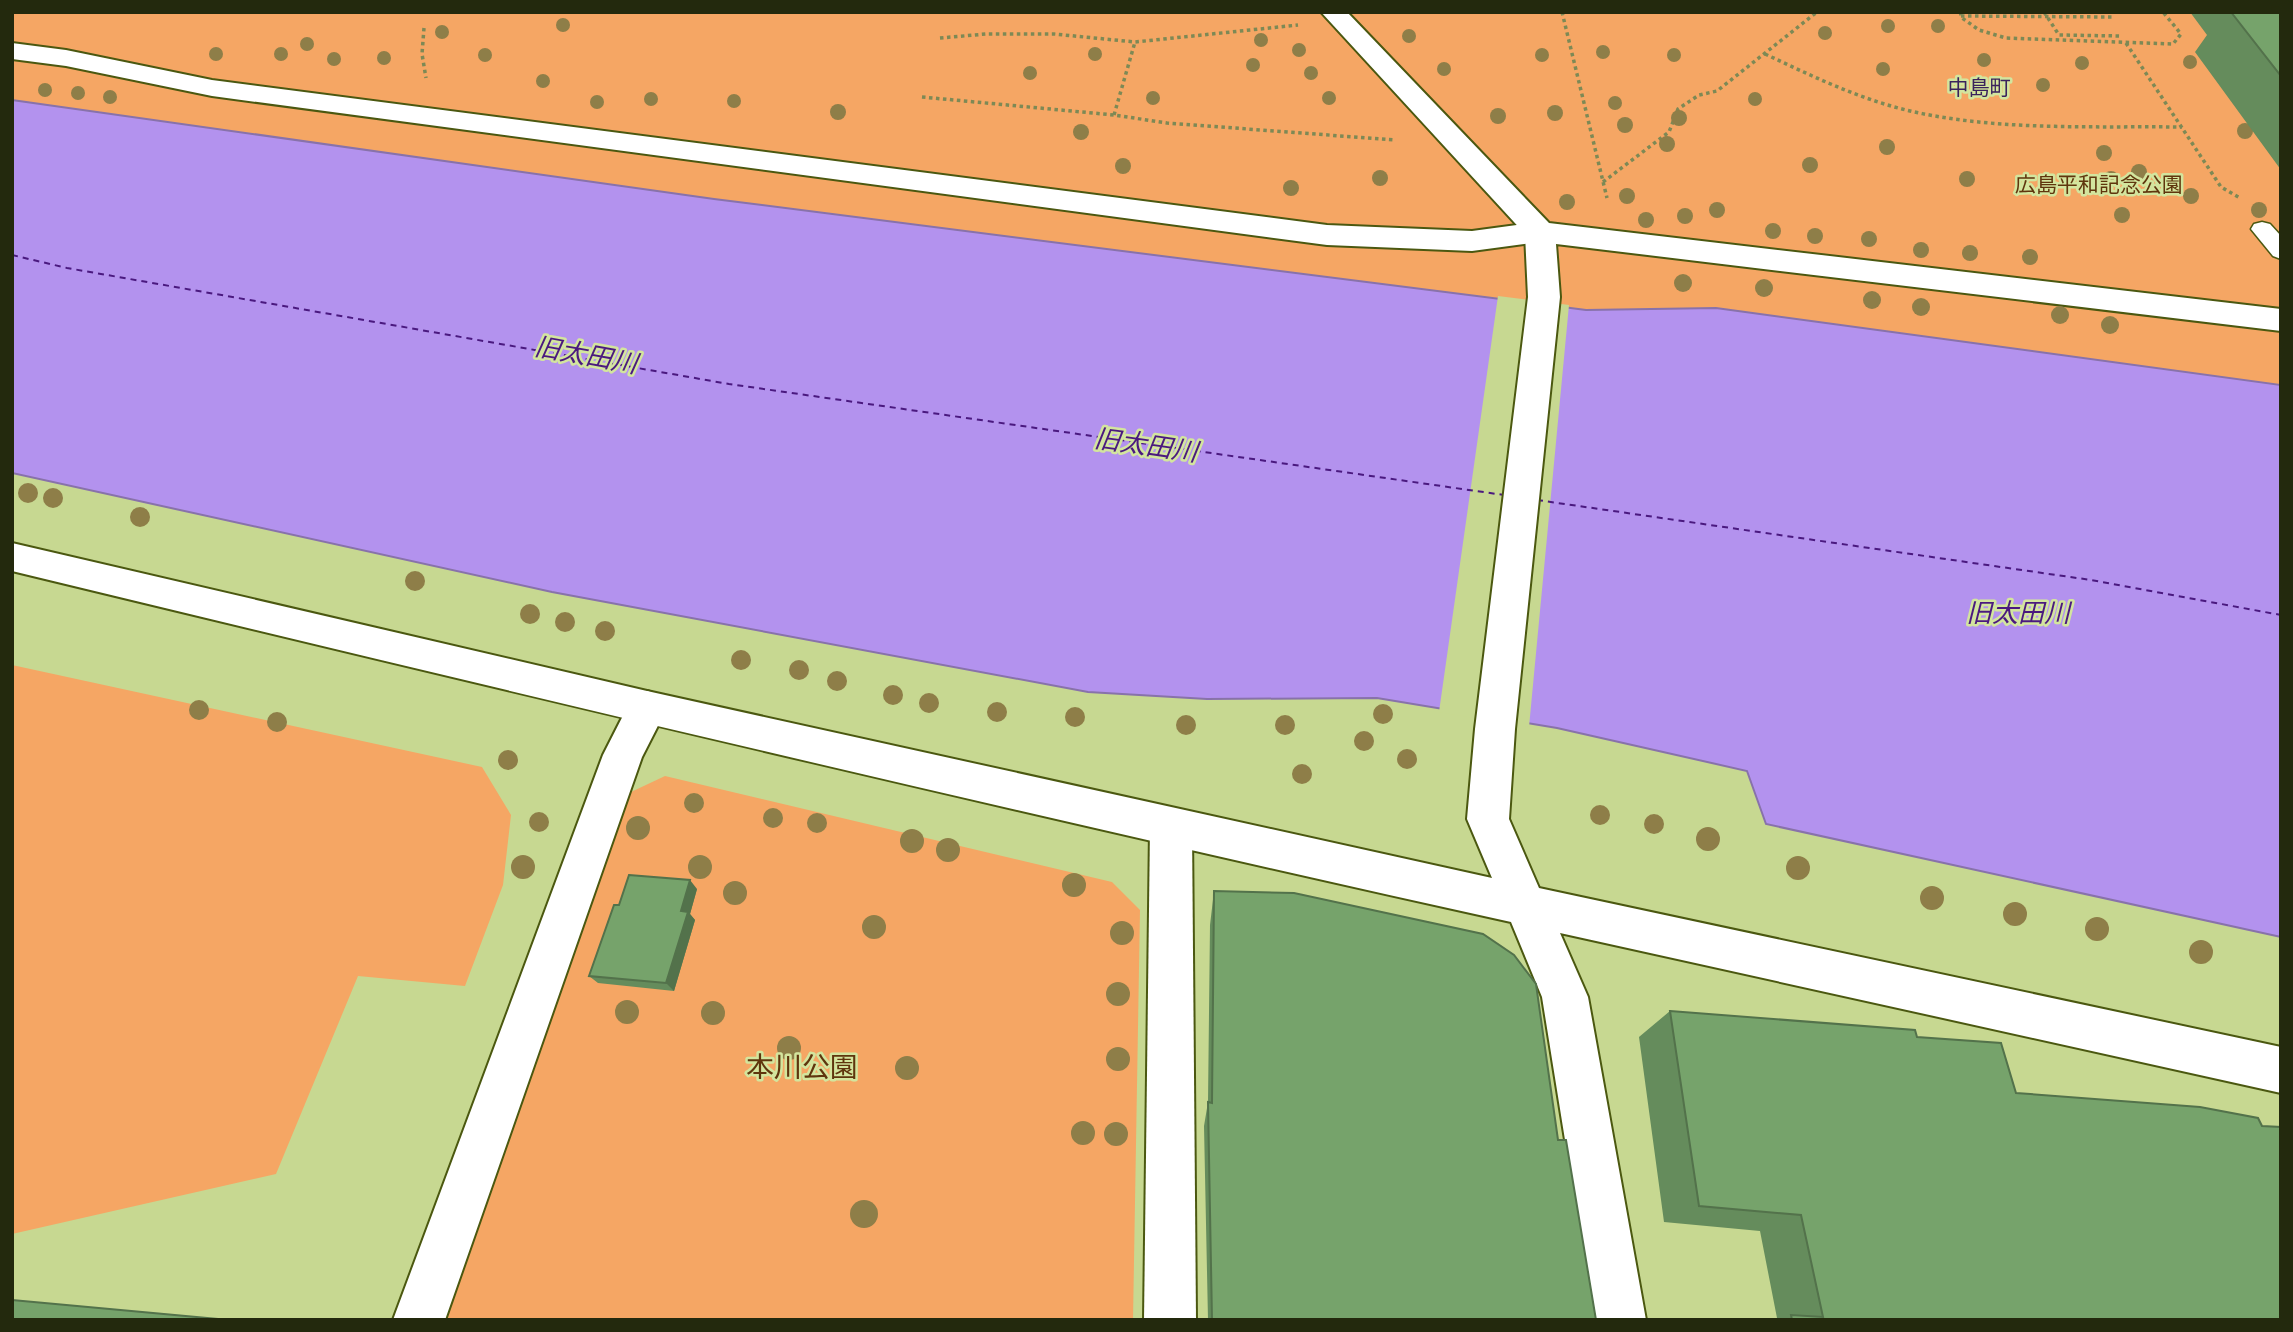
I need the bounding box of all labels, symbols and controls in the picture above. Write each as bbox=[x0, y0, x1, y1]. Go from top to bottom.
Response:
district label: 中島町 bbox=[1948, 75, 2011, 99]
park label: 広島平和記念公園 bbox=[2015, 172, 2183, 196]
water label: 旧太田川 bbox=[532, 331, 643, 379]
water label: 旧太田川 bbox=[1092, 423, 1203, 468]
water label: 旧太田川 bbox=[1966, 598, 2073, 628]
park label: 本川公園 bbox=[746, 1051, 858, 1083]

